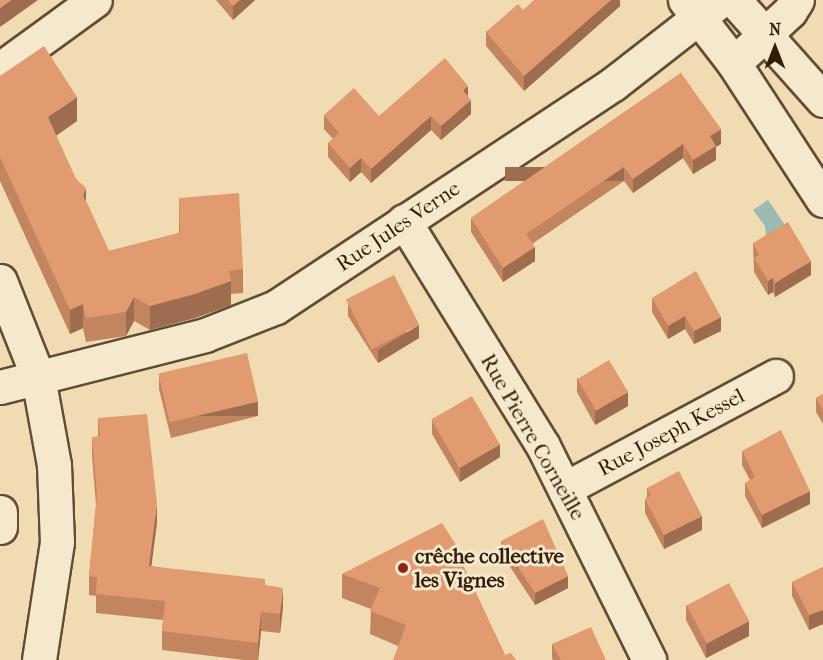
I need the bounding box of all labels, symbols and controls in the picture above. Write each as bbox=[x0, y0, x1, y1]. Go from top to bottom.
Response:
north arrow bbox=[745, 18, 805, 78]
text: N bbox=[769, 20, 781, 39]
street label: Rue Jules Verne bbox=[331, 175, 465, 277]
street label: Rue Pierre Corneille bbox=[475, 350, 591, 524]
street label: Rue Joseph Kessel bbox=[593, 383, 749, 481]
place label: crêche collective les Vignes bbox=[415, 543, 564, 593]
marker: crêche collective les Vignes bbox=[396, 561, 410, 575]

